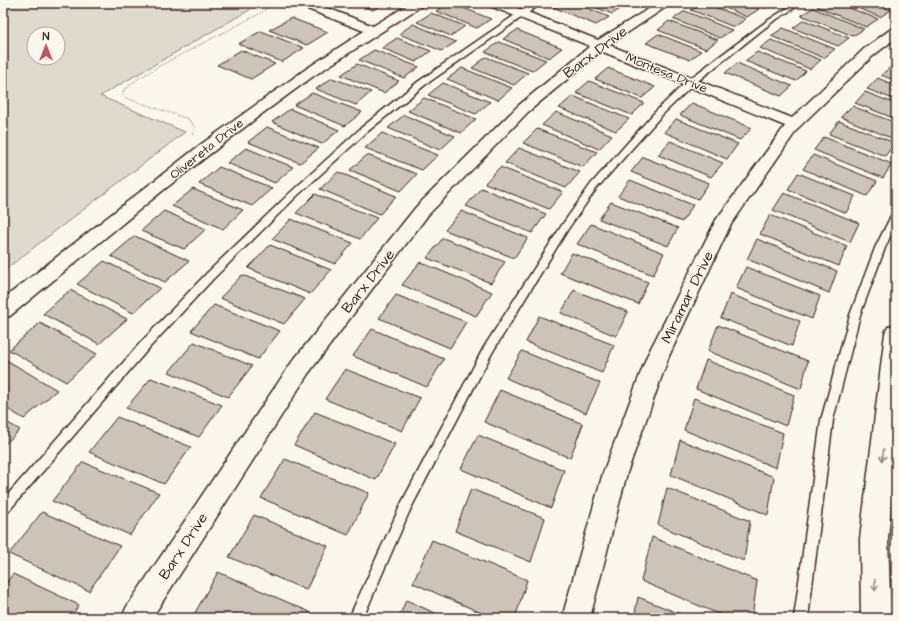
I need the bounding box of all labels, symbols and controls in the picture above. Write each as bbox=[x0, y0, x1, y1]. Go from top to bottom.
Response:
street label: Barx Drive bbox=[559, 21, 632, 84]
north arrow bbox=[26, 26, 66, 66]
text: N bbox=[43, 29, 50, 44]
street label: Montesa Drive bbox=[623, 48, 710, 97]
street label: Olivereta Drive bbox=[166, 114, 247, 183]
street label: Barx Drive bbox=[337, 245, 400, 318]
street label: Miramar Drive bbox=[656, 248, 719, 347]
one-way arrow bbox=[879, 448, 887, 461]
street label: Barx Drive bbox=[154, 509, 213, 584]
one-way arrow bbox=[871, 578, 879, 591]

